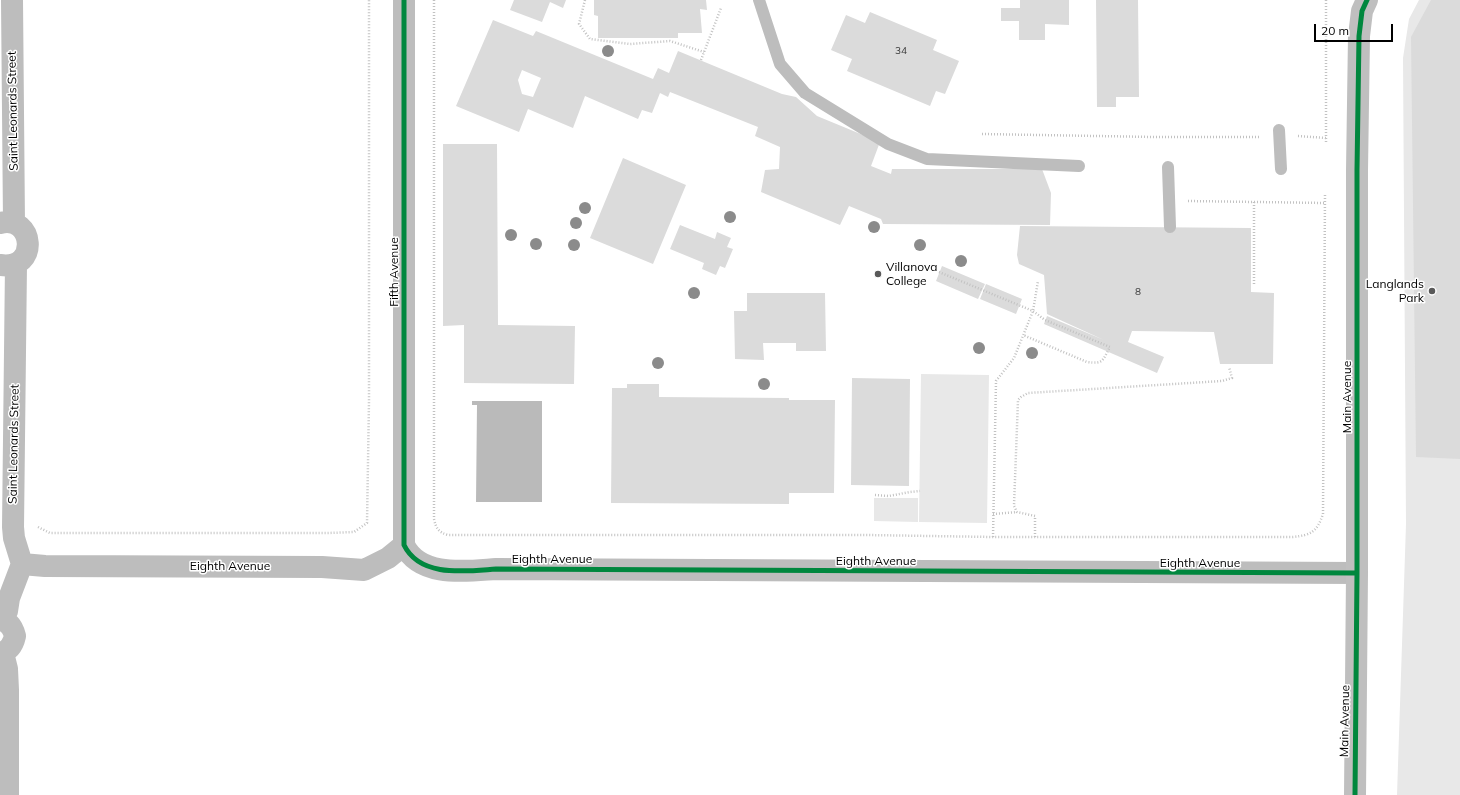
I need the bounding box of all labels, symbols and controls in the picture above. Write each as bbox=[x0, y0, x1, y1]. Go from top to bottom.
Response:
scale bar bbox=[1316, 16, 1395, 42]
text: 20 m bbox=[1321, 23, 1349, 38]
house number: 34 bbox=[895, 45, 907, 57]
street label: Saint Leonards Street bbox=[5, 51, 21, 171]
street label: Fifth Avenue bbox=[387, 237, 401, 307]
place label: Villanova College bbox=[886, 260, 937, 288]
marker: Villanova College bbox=[873, 269, 883, 279]
place label: Langlands Park bbox=[1366, 277, 1424, 305]
house number: 8 bbox=[1135, 286, 1141, 298]
marker: Langlands Park bbox=[1427, 286, 1437, 296]
street label: Main Avenue bbox=[1340, 361, 1354, 433]
street label: Saint Leonards Street bbox=[6, 384, 22, 504]
street label: Eighth Avenue bbox=[512, 552, 592, 566]
street label: Eighth Avenue bbox=[836, 554, 916, 568]
street label: Eighth Avenue bbox=[1160, 556, 1240, 570]
street label: Eighth Avenue bbox=[190, 559, 270, 573]
street label: Main Avenue bbox=[1337, 685, 1353, 757]

